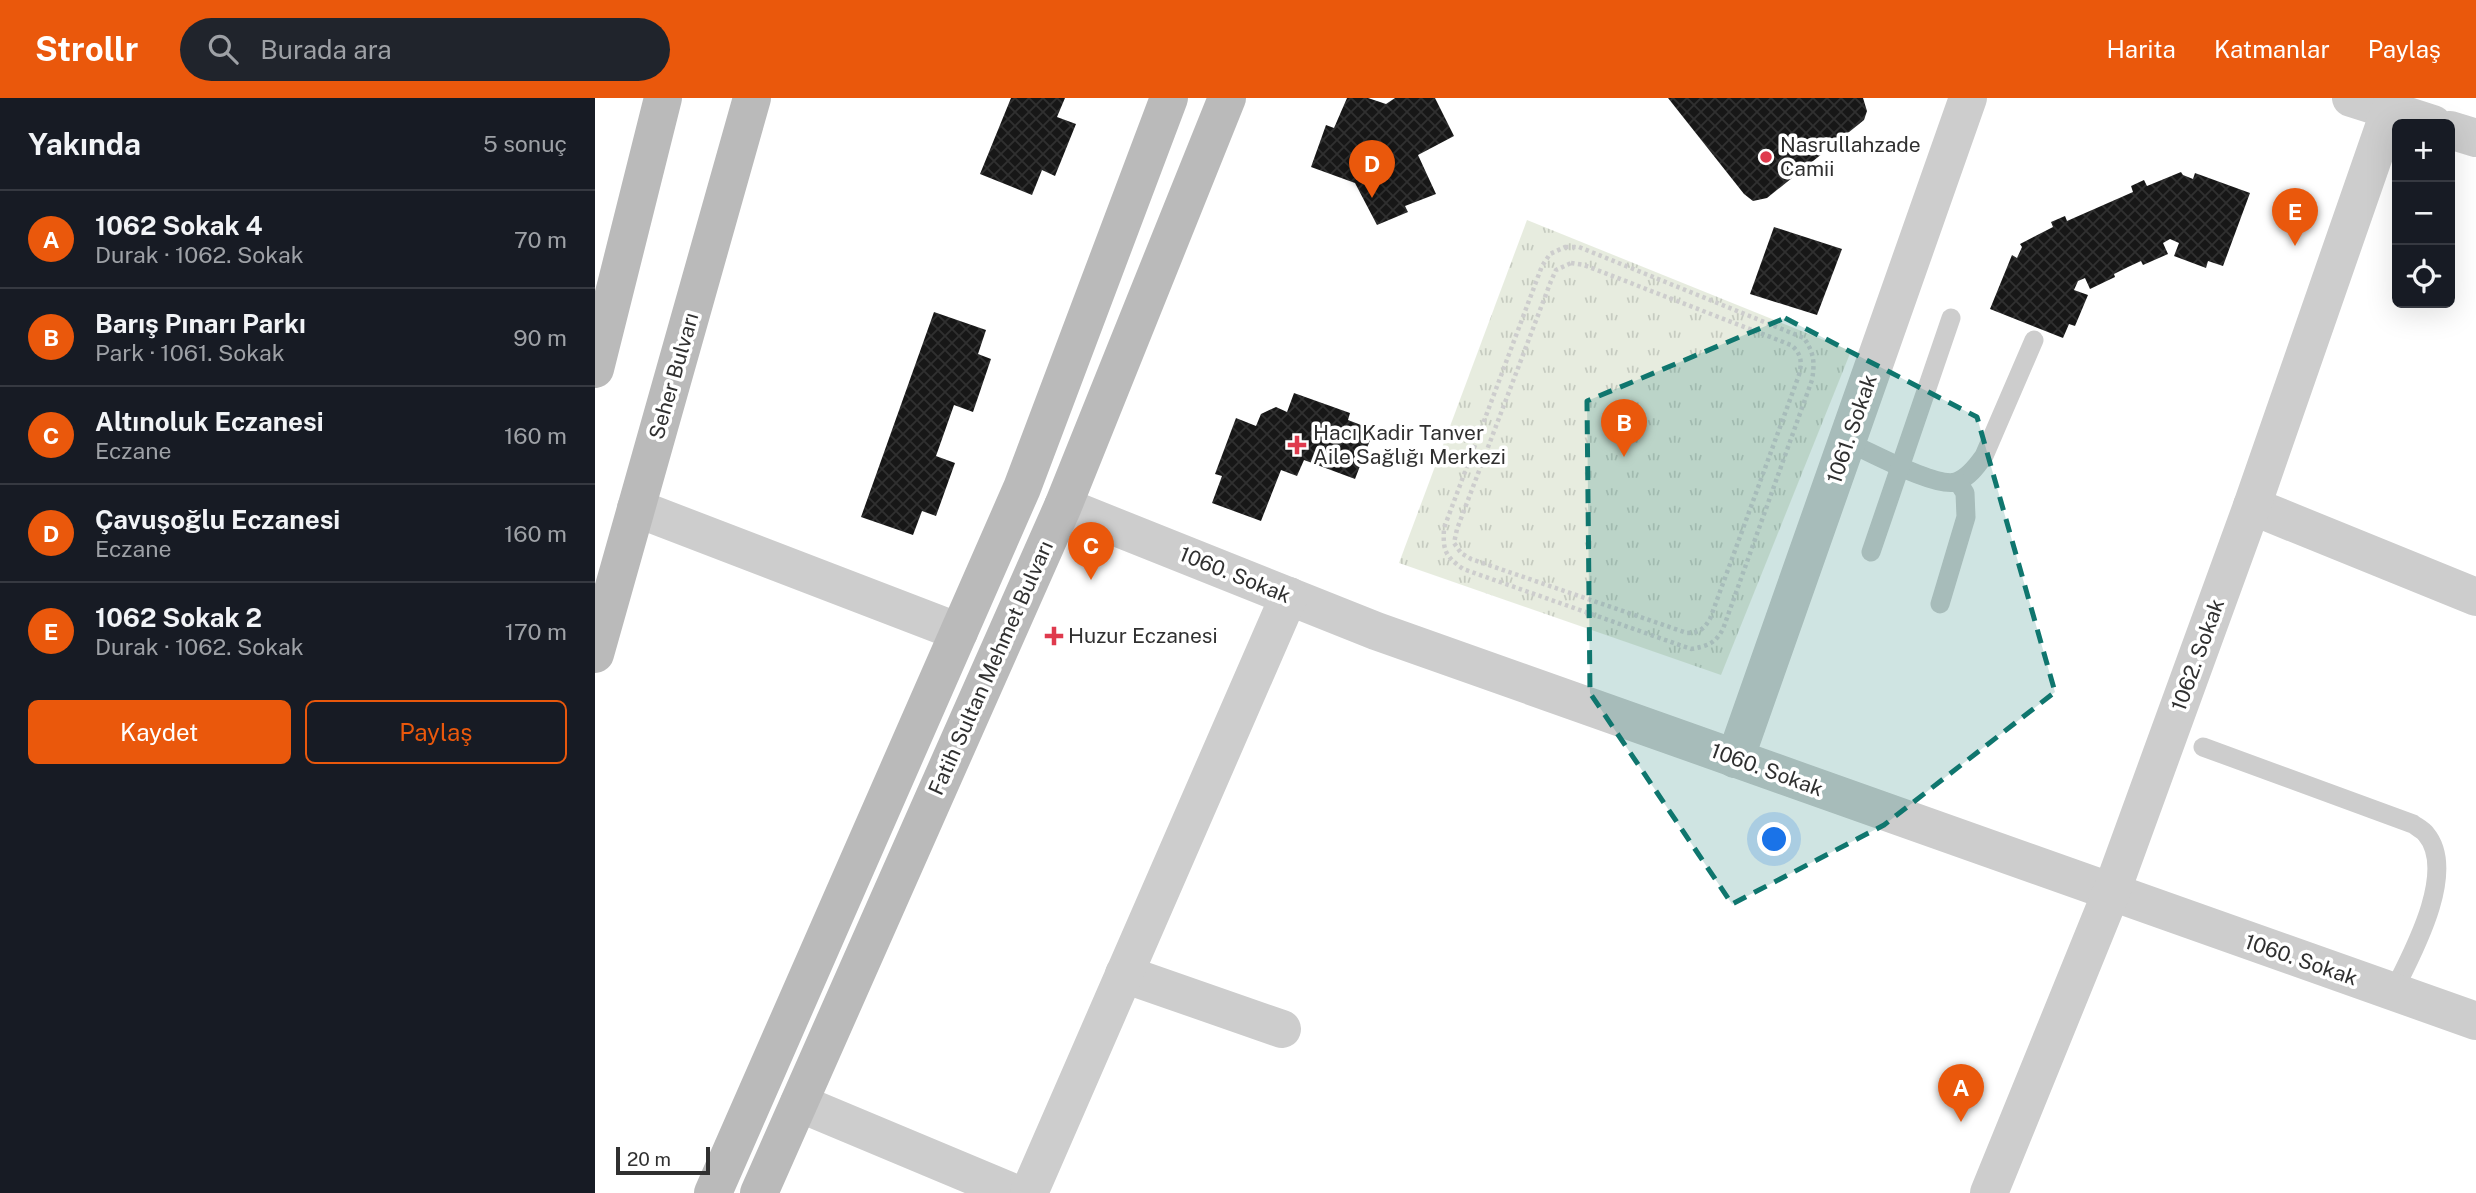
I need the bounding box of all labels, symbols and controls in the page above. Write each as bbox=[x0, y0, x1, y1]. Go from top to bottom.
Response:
search box bbox=[180, 18, 670, 81]
text: Strollr bbox=[35, 30, 138, 68]
icon: search bbox=[204, 30, 242, 68]
text: Burada ara bbox=[260, 34, 392, 65]
text: Harita bbox=[2107, 35, 2176, 63]
text: Katmanlar bbox=[2214, 35, 2330, 63]
text: Paylaş bbox=[2368, 35, 2441, 63]
map controls bbox=[2392, 119, 2455, 308]
button: + bbox=[2392, 119, 2455, 182]
text: Yakında bbox=[28, 126, 141, 162]
text: 5 sonuç bbox=[483, 130, 567, 157]
place label: Nasrullahzade Camii bbox=[1780, 132, 1921, 181]
pin: D bbox=[1349, 140, 1395, 198]
marker: Nasrullahzade Camii bbox=[1758, 149, 1774, 165]
button: − bbox=[2392, 182, 2455, 245]
pin: E bbox=[2272, 188, 2318, 246]
text: 1062 Sokak 4 bbox=[95, 210, 263, 241]
text: A bbox=[43, 226, 59, 253]
text: 70 m bbox=[514, 226, 567, 253]
text: Durak · 1062. Sokak bbox=[95, 241, 304, 268]
button: locate bbox=[2392, 245, 2455, 308]
text: Barış Pınarı Parkı bbox=[95, 308, 306, 339]
street label: Seher Bulvarı bbox=[643, 310, 704, 442]
text: B bbox=[43, 324, 59, 351]
text: 90 m bbox=[513, 324, 567, 351]
text: Park · 1061. Sokak bbox=[95, 339, 285, 366]
street label: 1061. Sokak bbox=[1821, 371, 1882, 487]
pin: B bbox=[1601, 399, 1647, 457]
text: Altınoluk Eczanesi bbox=[95, 406, 324, 437]
place label: Hacı Kadir Tanver Aile Sağlığı Merkezi bbox=[1313, 420, 1506, 469]
text: C bbox=[43, 422, 59, 449]
text: 160 m bbox=[504, 422, 567, 449]
marker: Hacı Kadir Tanver Aile Sağlığı Merkezi bbox=[1287, 435, 1307, 455]
text: Eczane bbox=[95, 437, 172, 464]
text: Çavuşoğlu Eczanesi bbox=[95, 504, 340, 535]
text: D bbox=[43, 520, 59, 547]
text: 160 m bbox=[504, 520, 567, 547]
pin: C bbox=[1068, 522, 1114, 580]
text: Eczane bbox=[95, 535, 172, 562]
street label: Fatih Sultan Mehmet Bulvarı bbox=[923, 537, 1058, 799]
street label: 1060. Sokak bbox=[1176, 541, 1295, 608]
street label: 1062. Sokak bbox=[2166, 595, 2229, 714]
text: 1062 Sokak 2 bbox=[95, 602, 262, 633]
text: E bbox=[44, 618, 58, 645]
text: 170 m bbox=[505, 618, 567, 645]
place label: Huzur Eczanesi bbox=[1068, 623, 1218, 648]
marker: Huzur Eczanesi bbox=[1046, 628, 1062, 644]
text: Durak · 1062. Sokak bbox=[95, 633, 304, 660]
button: Kaydet bbox=[28, 700, 291, 764]
button: Paylaş bbox=[305, 700, 567, 764]
street label: 1060. Sokak bbox=[1708, 738, 1827, 801]
your location bbox=[1757, 822, 1791, 856]
street label: 1060. Sokak bbox=[2241, 929, 2361, 991]
pin: A bbox=[1938, 1064, 1984, 1122]
scale bar bbox=[616, 1144, 711, 1176]
text: 20 m bbox=[627, 1148, 671, 1170]

